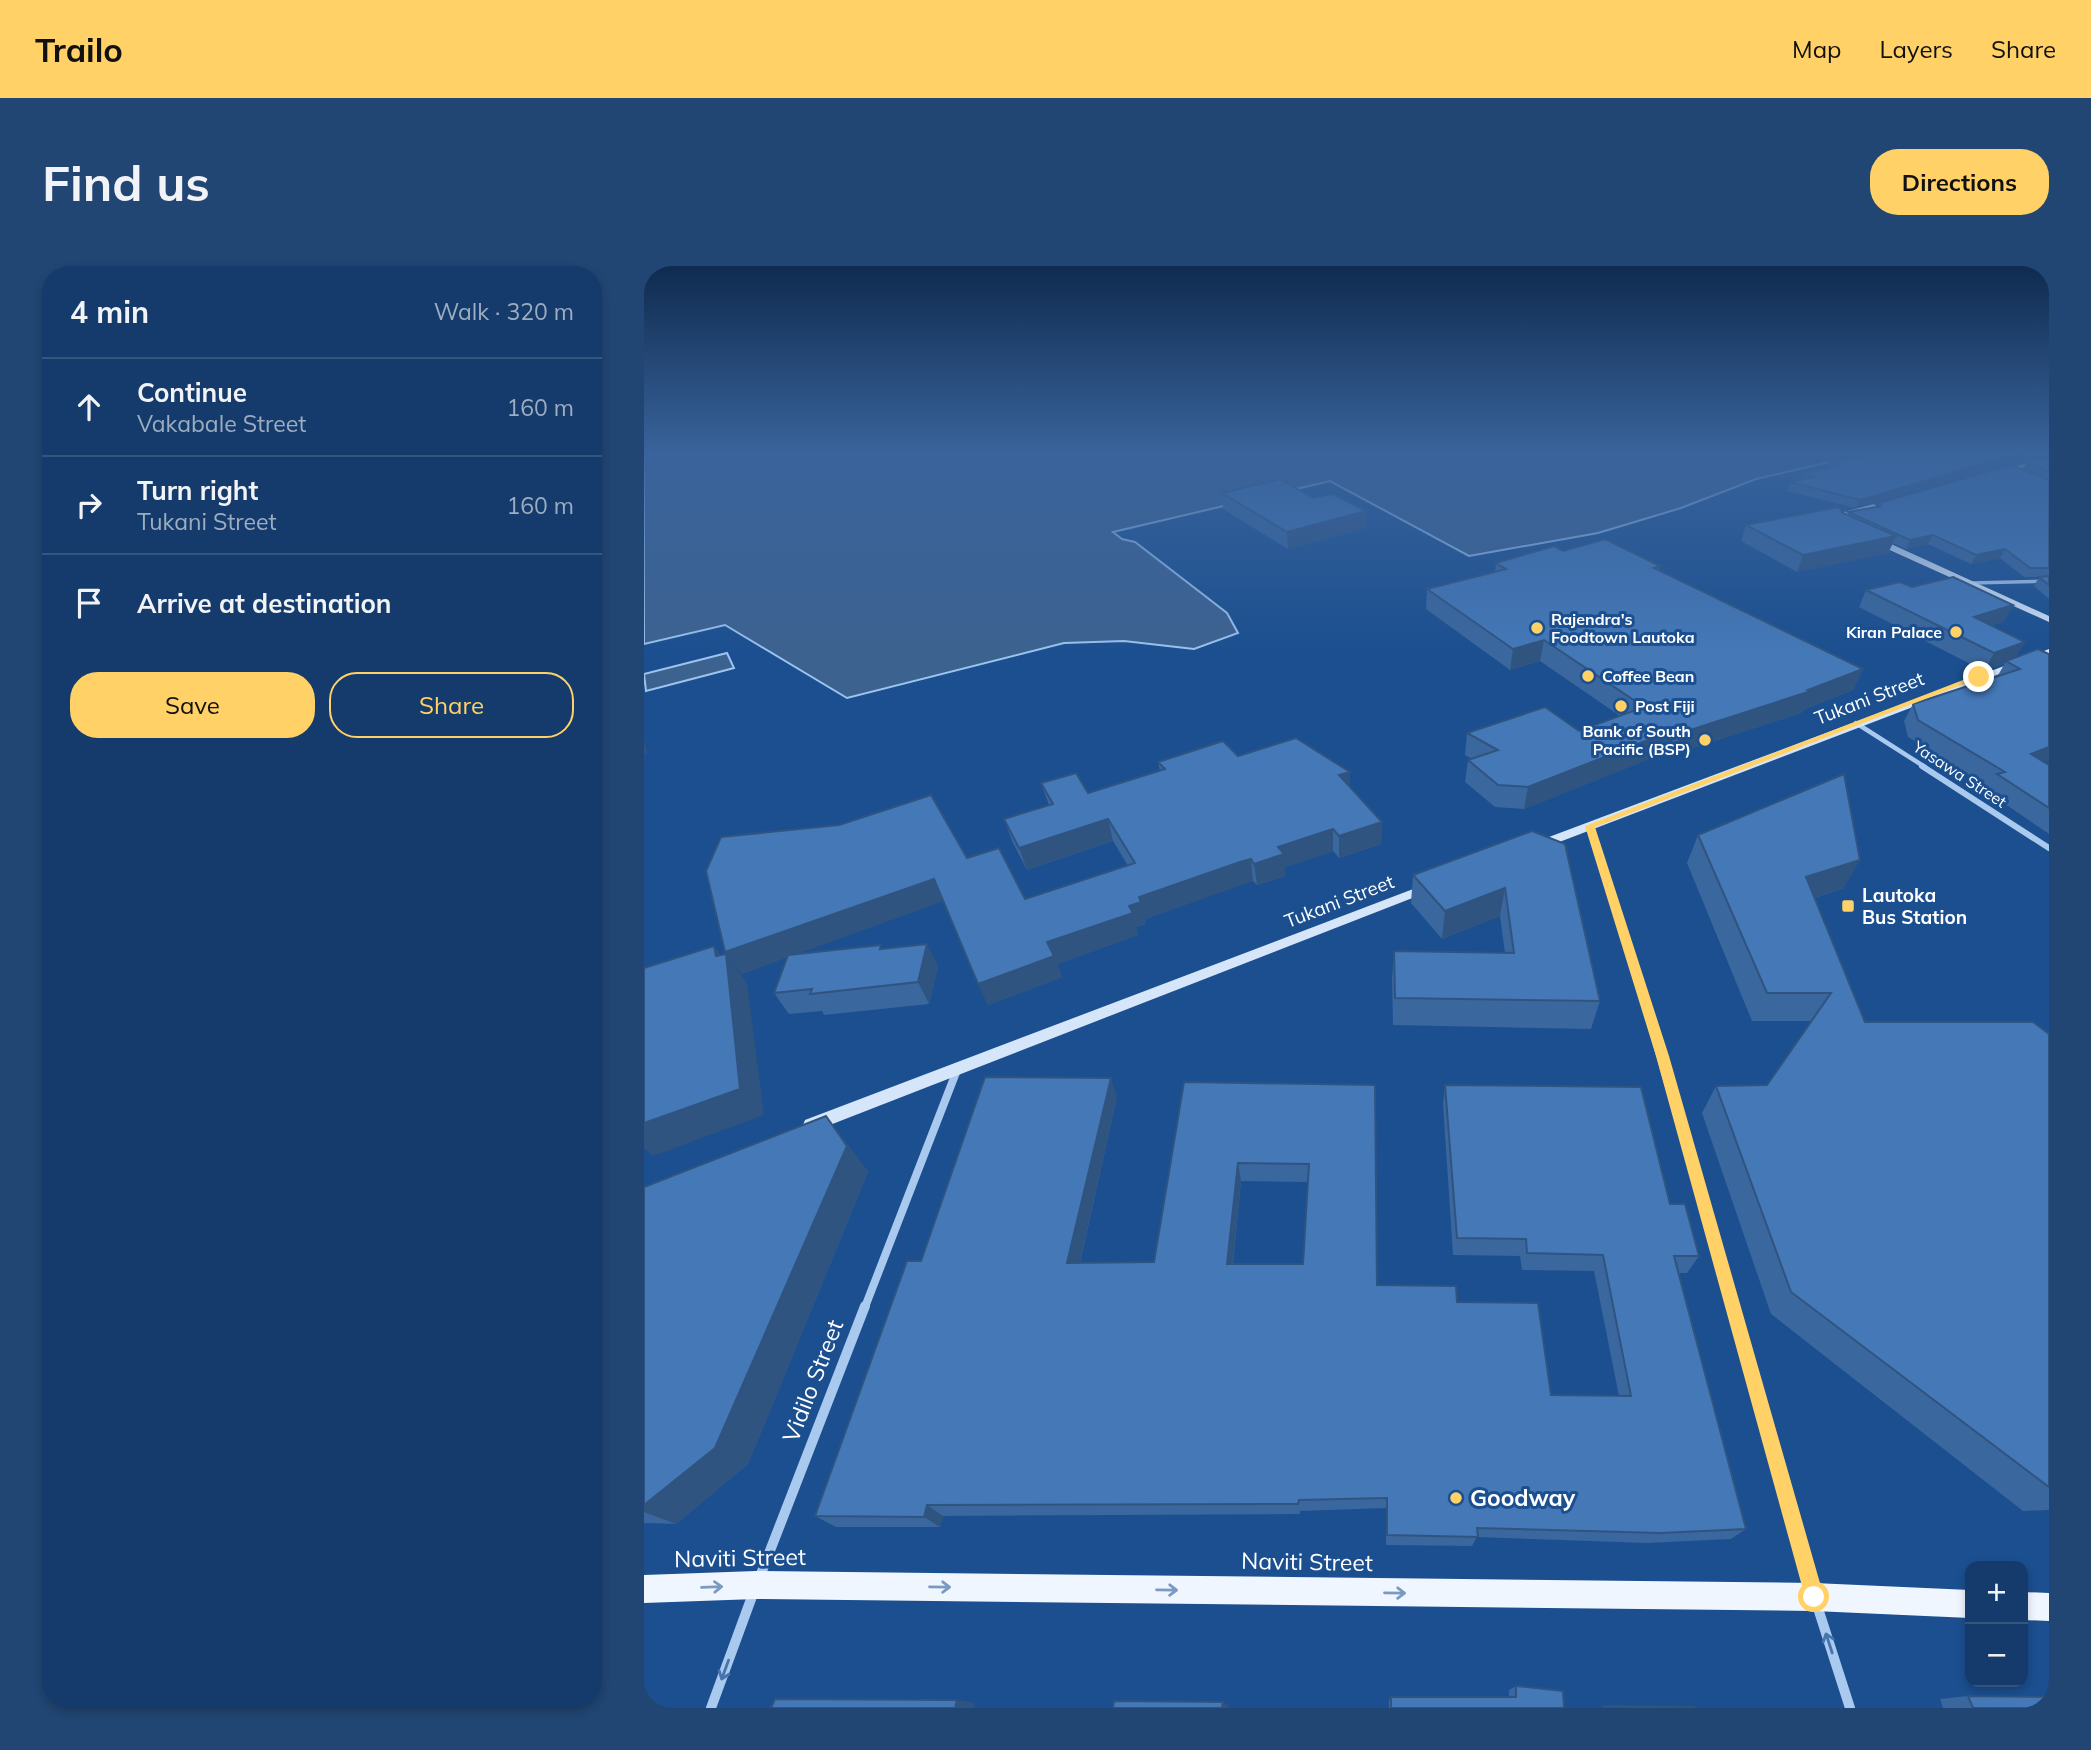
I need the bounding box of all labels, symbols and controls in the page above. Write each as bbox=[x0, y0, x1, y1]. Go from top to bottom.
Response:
text: Trailo bbox=[35, 29, 123, 70]
text: Map bbox=[1792, 34, 1841, 64]
text: Layers bbox=[1879, 34, 1953, 64]
text: Share bbox=[1991, 34, 2056, 64]
button: Directions bbox=[1870, 149, 2049, 215]
text: Find us bbox=[42, 152, 210, 213]
text: 4 min bbox=[70, 293, 149, 331]
text: Walk · 320 m bbox=[434, 297, 574, 326]
text: Continue bbox=[137, 376, 247, 409]
icon: ahead bbox=[70, 388, 108, 426]
text: 160 m bbox=[506, 393, 574, 422]
text: Vakabale Street bbox=[137, 409, 306, 438]
text: Turn right bbox=[137, 474, 258, 507]
icon: right bbox=[70, 486, 108, 524]
text: 160 m bbox=[506, 491, 574, 520]
text: Tukani Street bbox=[137, 507, 277, 536]
icon: arrive bbox=[70, 584, 108, 622]
text: Arrive at destination bbox=[137, 587, 392, 620]
place label: Rajendra's Foodtown Lautoka bbox=[1551, 609, 1695, 647]
marker: Rajendra's Foodtown Lautoka bbox=[1529, 620, 1545, 636]
place label: Kiran Palace bbox=[1846, 622, 1942, 642]
marker: Kiran Palace bbox=[1948, 624, 1964, 640]
route end bbox=[1963, 661, 1994, 692]
place label: Coffee Bean bbox=[1602, 666, 1694, 686]
street label: Tukani Street bbox=[1811, 666, 1927, 730]
marker: Coffee Bean bbox=[1580, 668, 1596, 684]
button: Save bbox=[70, 672, 315, 738]
button: Share bbox=[329, 672, 574, 738]
place label: Post Fiji bbox=[1635, 696, 1695, 716]
marker: Post Fiji bbox=[1613, 698, 1629, 714]
place label: Bank of South Pacific (BSP) bbox=[1582, 721, 1691, 759]
marker: Bank of South Pacific (BSP) bbox=[1697, 732, 1713, 748]
street label: Yasawa Street bbox=[1909, 736, 2011, 812]
street label: Tukani Street bbox=[1281, 869, 1397, 933]
place label: Lautoka Bus Station bbox=[1862, 883, 1967, 929]
marker: Lautoka Bus Station bbox=[1840, 898, 1856, 914]
street label: Vidilo Street bbox=[776, 1315, 849, 1446]
place label: Goodway bbox=[1470, 1483, 1576, 1512]
marker: Goodway bbox=[1448, 1490, 1464, 1506]
street label: Naviti Street bbox=[674, 1542, 806, 1573]
street label: Naviti Street bbox=[1241, 1546, 1373, 1577]
map controls bbox=[1965, 1561, 2028, 1687]
button: + bbox=[1965, 1561, 2028, 1624]
one-way arrow bbox=[700, 1580, 723, 1593]
one-way arrow bbox=[928, 1581, 951, 1594]
route start bbox=[1798, 1581, 1829, 1612]
one-way arrow bbox=[1155, 1583, 1178, 1597]
one-way arrow bbox=[1383, 1586, 1406, 1599]
button: − bbox=[1965, 1624, 2028, 1687]
one-way arrow bbox=[1822, 1632, 1835, 1654]
one-way arrow bbox=[718, 1658, 730, 1680]

